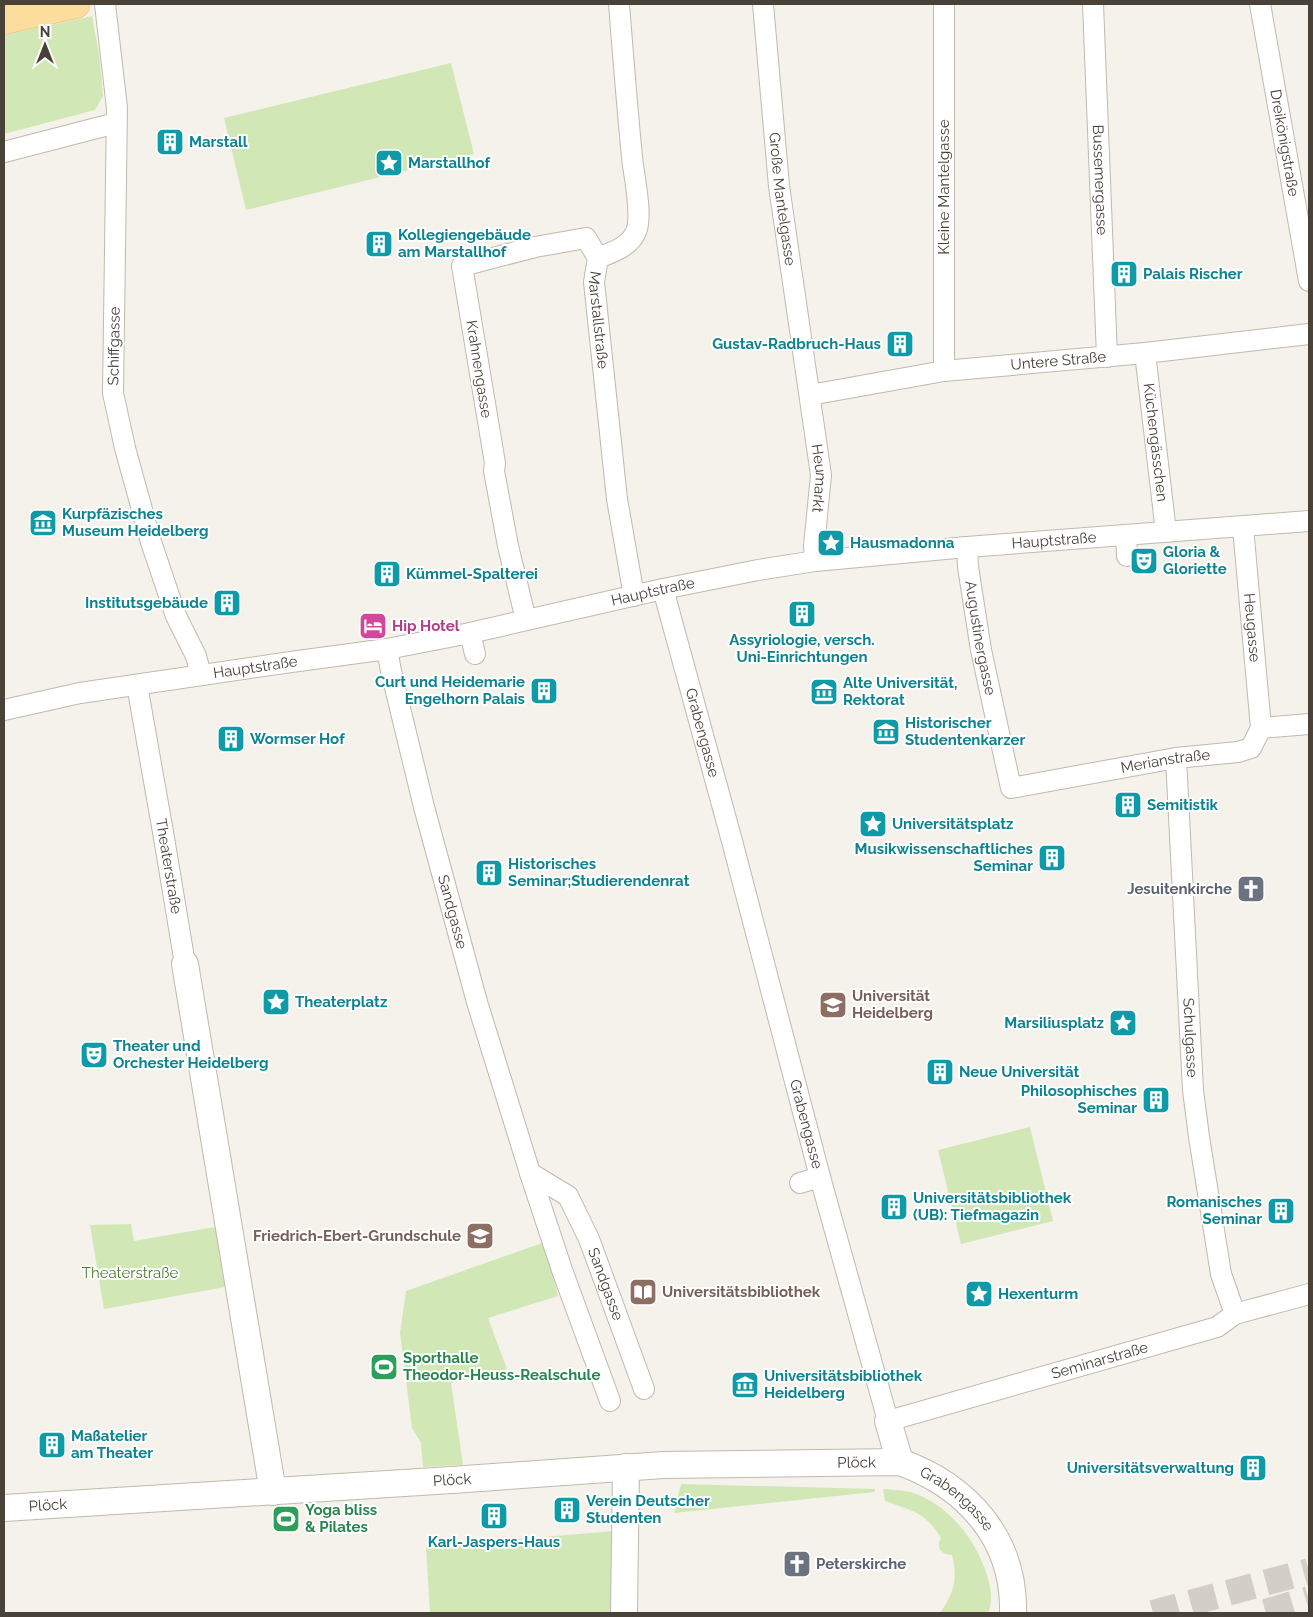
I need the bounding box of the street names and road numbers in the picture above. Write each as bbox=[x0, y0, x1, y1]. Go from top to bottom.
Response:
street label: Dreikönigstraße bbox=[1266, 88, 1303, 198]
street label: Kleine Mantelgasse bbox=[935, 119, 953, 255]
street label: Bussemergasse bbox=[1089, 124, 1111, 236]
street label: Große Mantelgasse bbox=[765, 132, 799, 267]
street label: Marstallstraße bbox=[585, 270, 612, 370]
street label: Schiffgasse bbox=[104, 306, 124, 385]
street label: Krahnengasse bbox=[462, 319, 496, 419]
street label: Untere Straße bbox=[1010, 347, 1107, 374]
street label: Küchengässchen bbox=[1140, 382, 1171, 503]
street label: Heumarkt bbox=[808, 443, 830, 513]
street label: Hauptstraße bbox=[1011, 528, 1097, 553]
street label: Hauptstraße bbox=[609, 574, 696, 610]
street label: Augustinergasse bbox=[961, 579, 1000, 697]
street label: Heugasse bbox=[1240, 592, 1264, 663]
street label: Hauptstraße bbox=[212, 652, 299, 682]
street label: Grabengasse bbox=[682, 686, 723, 780]
street label: Merianstraße bbox=[1119, 746, 1211, 777]
street label: Theaterstraße bbox=[152, 817, 186, 916]
street label: Sandgasse bbox=[434, 873, 471, 951]
street label: Schulgasse bbox=[1179, 997, 1201, 1078]
street label: Grabengasse bbox=[786, 1077, 827, 1171]
street label: Sandgasse bbox=[584, 1245, 627, 1323]
street label: Seminarstraße bbox=[1049, 1338, 1150, 1383]
street label: Plöck bbox=[837, 1453, 876, 1472]
street label: Grabengasse bbox=[917, 1463, 998, 1535]
street label: Plöck bbox=[432, 1470, 472, 1490]
street label: Plöck bbox=[28, 1495, 68, 1515]

